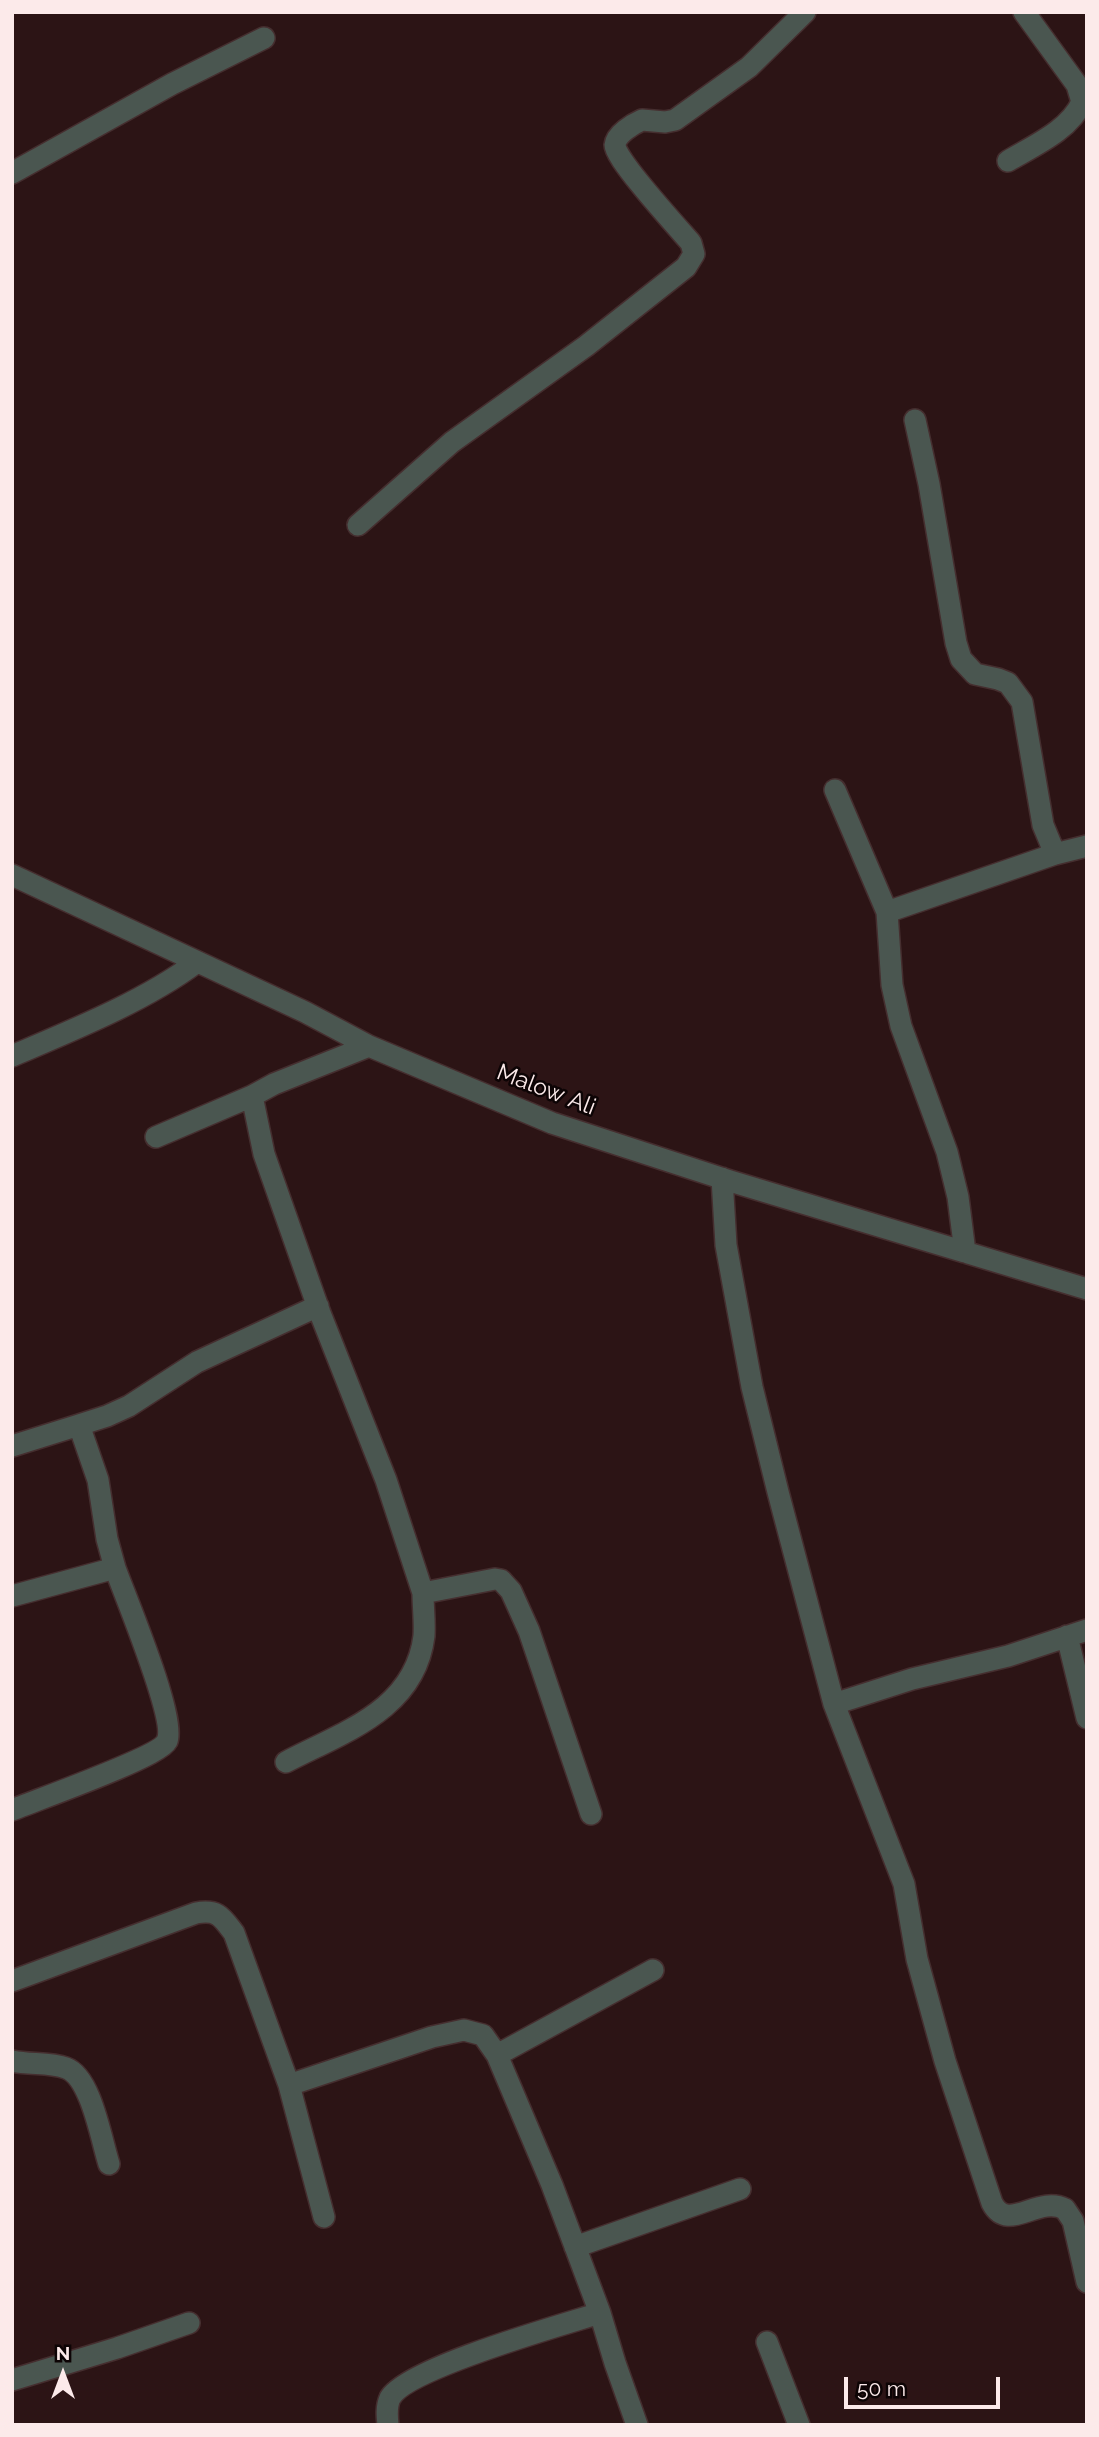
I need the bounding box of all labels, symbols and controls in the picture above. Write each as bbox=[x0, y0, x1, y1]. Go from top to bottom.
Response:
street label: Malow Ali bbox=[493, 1059, 599, 1121]
north arrow bbox=[28, 2339, 98, 2409]
text: N bbox=[56, 2342, 70, 2364]
scale bar bbox=[847, 2364, 1003, 2408]
text: 50 m bbox=[857, 2376, 906, 2401]

